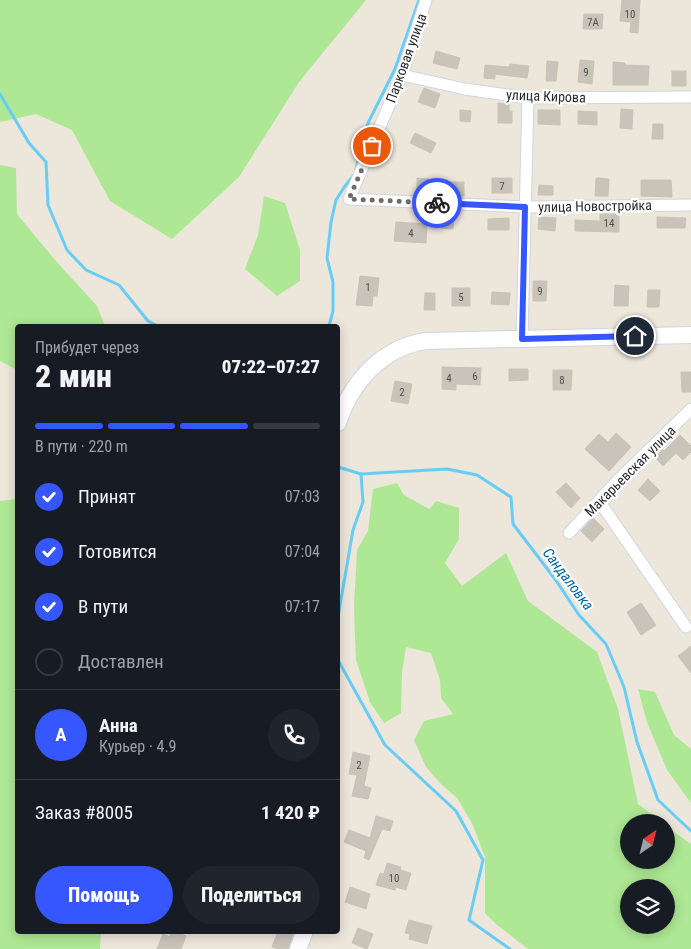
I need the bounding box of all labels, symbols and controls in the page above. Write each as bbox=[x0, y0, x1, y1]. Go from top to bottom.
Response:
house number: 10 bbox=[625, 8, 635, 21]
street label: Парковая улица bbox=[382, 11, 430, 105]
house number: 7А bbox=[587, 16, 600, 29]
house number: 9 bbox=[583, 66, 589, 79]
street label: улица Кирова bbox=[506, 87, 586, 105]
pin bbox=[351, 125, 393, 167]
icon: bag bbox=[358, 132, 386, 160]
courier bbox=[412, 178, 462, 228]
house number: 7 bbox=[499, 180, 505, 193]
icon: bike bbox=[423, 189, 451, 217]
street label: улица Новостройка bbox=[538, 197, 652, 215]
house number: 14 bbox=[604, 217, 615, 230]
house number: 4 bbox=[408, 227, 414, 240]
house number: 1 bbox=[365, 281, 371, 294]
house number: 9 bbox=[537, 285, 543, 298]
house number: 5 bbox=[458, 291, 464, 304]
pin bbox=[614, 315, 656, 357]
icon: home bbox=[621, 322, 649, 350]
text: Прибудет через bbox=[35, 338, 139, 357]
text: 07:22–07:27 bbox=[222, 355, 320, 378]
text: 2 мин bbox=[35, 357, 112, 395]
house number: 6 bbox=[472, 370, 478, 383]
house number: 4 bbox=[446, 372, 452, 385]
house number: 8 bbox=[559, 374, 565, 387]
house number: 2 bbox=[399, 386, 405, 399]
street label: Макарьевская улица bbox=[581, 422, 679, 520]
text: В пути · 220 m bbox=[35, 437, 128, 456]
icon: check bbox=[35, 483, 63, 511]
text: Принят bbox=[78, 485, 136, 508]
text: 07:03 bbox=[285, 487, 320, 506]
icon: check bbox=[35, 538, 63, 566]
text: Готовится bbox=[78, 540, 157, 563]
text: 07:04 bbox=[285, 542, 320, 561]
water label: Сандаловка bbox=[539, 544, 597, 614]
icon: check bbox=[35, 593, 63, 621]
text: В пути bbox=[78, 595, 128, 618]
text: 07:17 bbox=[285, 597, 320, 616]
text: Доставлен bbox=[78, 650, 164, 673]
button: phone bbox=[268, 709, 320, 761]
text: Анна bbox=[99, 714, 138, 737]
text: А bbox=[55, 723, 67, 746]
text: Курьер · 4.9 bbox=[99, 737, 177, 756]
house number: 2 bbox=[356, 759, 362, 772]
text: Заказ #8005 bbox=[35, 801, 133, 824]
text: 1 420 ₽ bbox=[261, 801, 320, 824]
north arrow bbox=[620, 814, 675, 869]
map controls bbox=[620, 814, 675, 934]
button: Помощь bbox=[35, 866, 173, 924]
button: Поделиться bbox=[183, 866, 320, 924]
house number: 10 bbox=[389, 872, 399, 885]
button: layers bbox=[620, 879, 675, 934]

